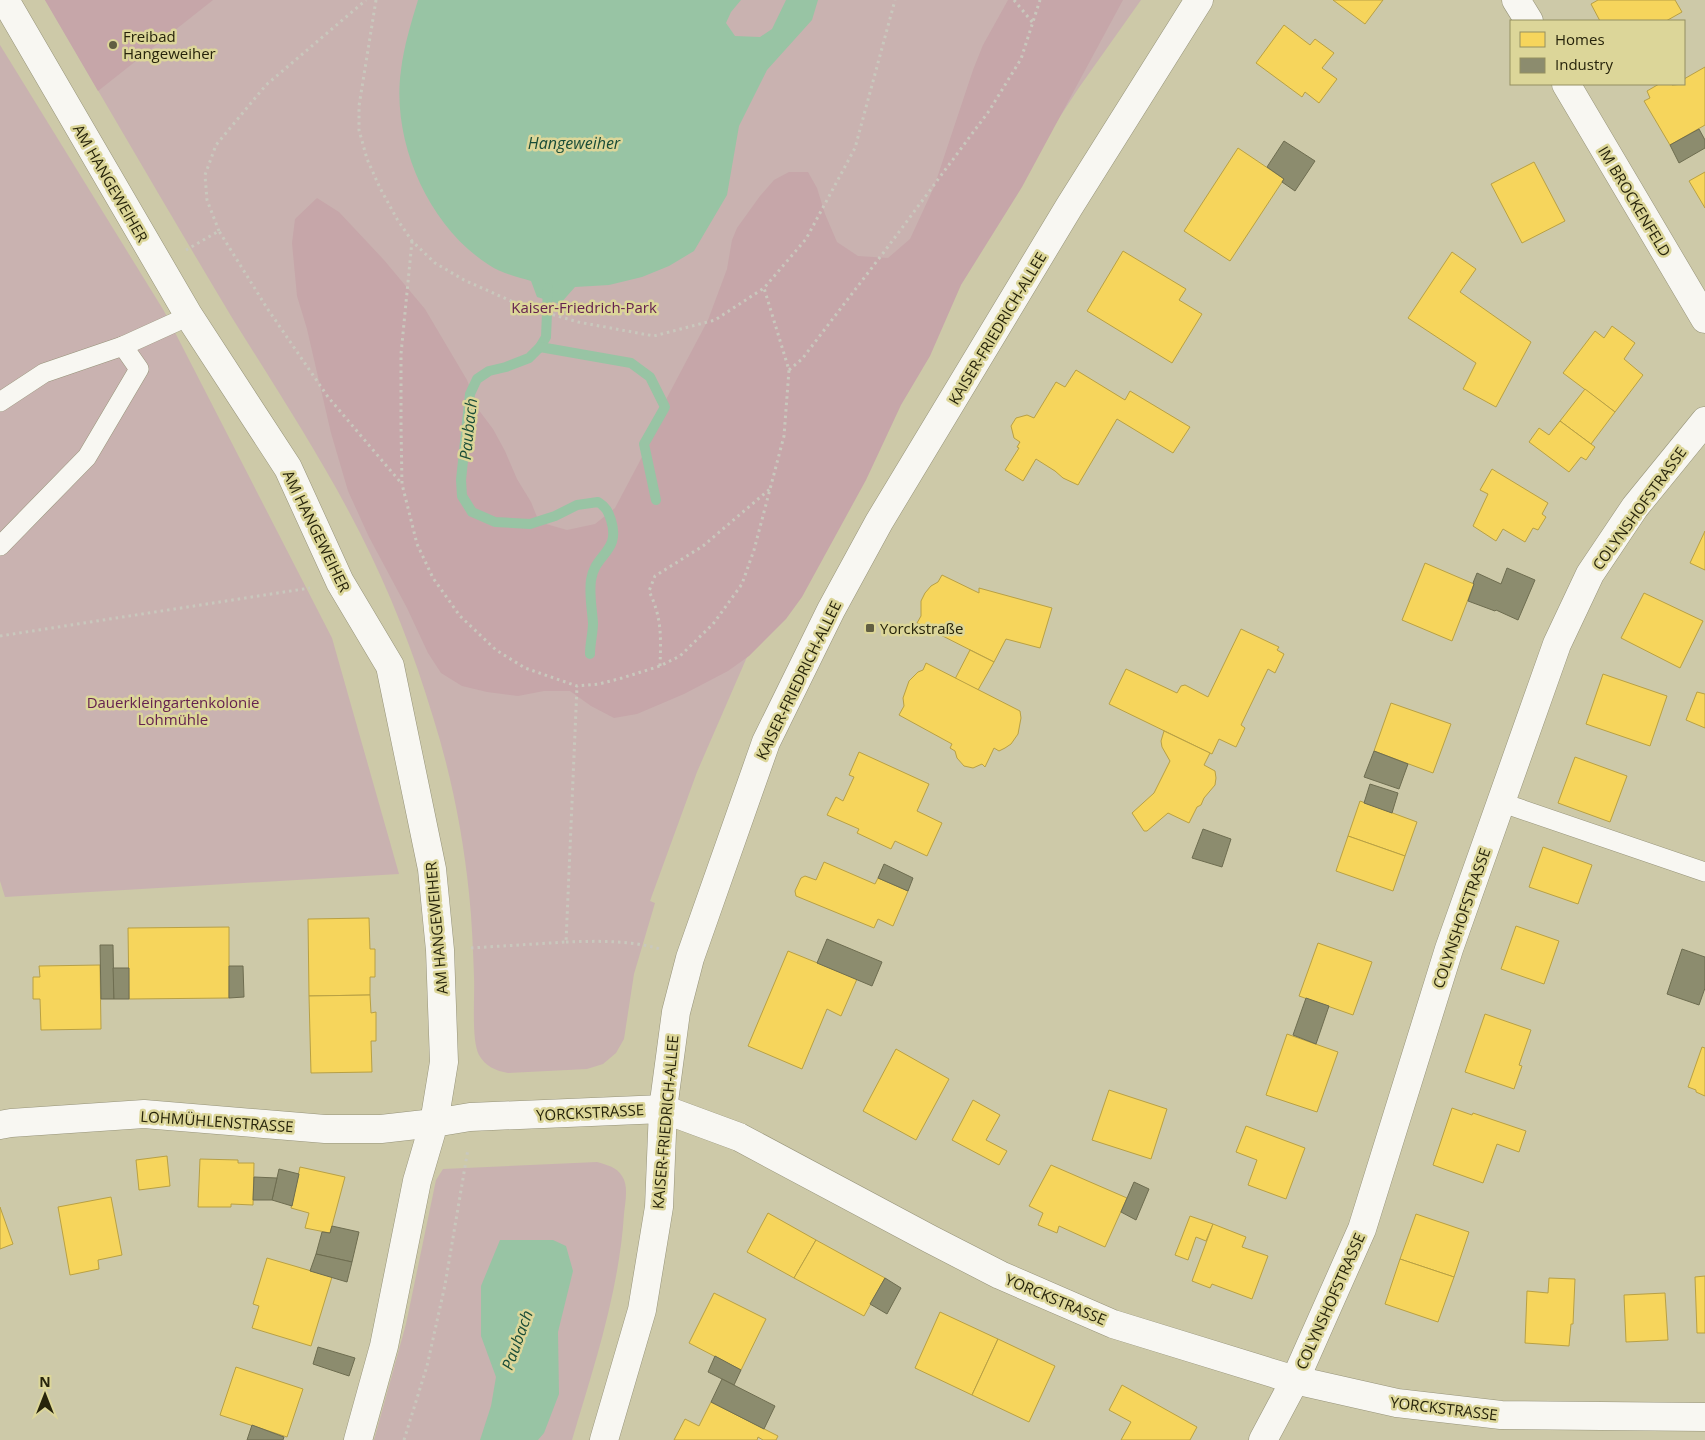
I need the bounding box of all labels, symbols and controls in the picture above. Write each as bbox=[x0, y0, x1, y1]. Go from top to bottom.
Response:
legend bbox=[1510, 20, 1685, 85]
place label: Freibad Hangeweiher bbox=[123, 26, 216, 63]
text: Homes bbox=[1555, 29, 1605, 49]
marker: Freibad Hangeweiher bbox=[107, 39, 119, 51]
text: Industry bbox=[1555, 54, 1613, 74]
street label: AM HANGEWEIHER bbox=[69, 120, 153, 246]
water label: Hangeweiher bbox=[528, 132, 621, 154]
street label: IM BROCKENFELD bbox=[1594, 142, 1676, 260]
street label: KAISER-FRIEDRICH-ALLEE bbox=[943, 248, 1051, 408]
park label: Kaiser-Friedrich-Park bbox=[511, 297, 657, 317]
water label: Paubach bbox=[454, 397, 482, 461]
street label: COLYNSHOFSTRASSE bbox=[1588, 443, 1690, 573]
street label: AM HANGEWEIHER bbox=[279, 467, 355, 596]
street label: KAISER-FRIEDRICH-ALLEE bbox=[751, 597, 845, 763]
place label: Yorckstraße bbox=[880, 618, 963, 638]
marker: Yorckstraße bbox=[864, 622, 876, 634]
park label: Dauerkleingartenkolonie Lohmühle bbox=[87, 692, 259, 729]
street label: COLYNSHOFSTRASSE bbox=[1428, 845, 1494, 991]
street label: AM HANGEWEIHER bbox=[420, 860, 452, 995]
street label: KAISER-FRIEDRICH-ALLEE bbox=[647, 1034, 683, 1210]
street label: YORCKSTRASSE bbox=[536, 1099, 644, 1125]
street label: LOHMÜHLENSTRASSE bbox=[140, 1106, 294, 1136]
street label: COLYNSHOFSTRASSE bbox=[1291, 1230, 1369, 1372]
street label: YORCKSTRASSE bbox=[1002, 1269, 1110, 1329]
water label: Paubach bbox=[496, 1307, 538, 1373]
north arrow bbox=[20, 1370, 70, 1420]
text: N bbox=[39, 1372, 51, 1391]
street label: YORCKSTRASSE bbox=[1389, 1391, 1499, 1425]

